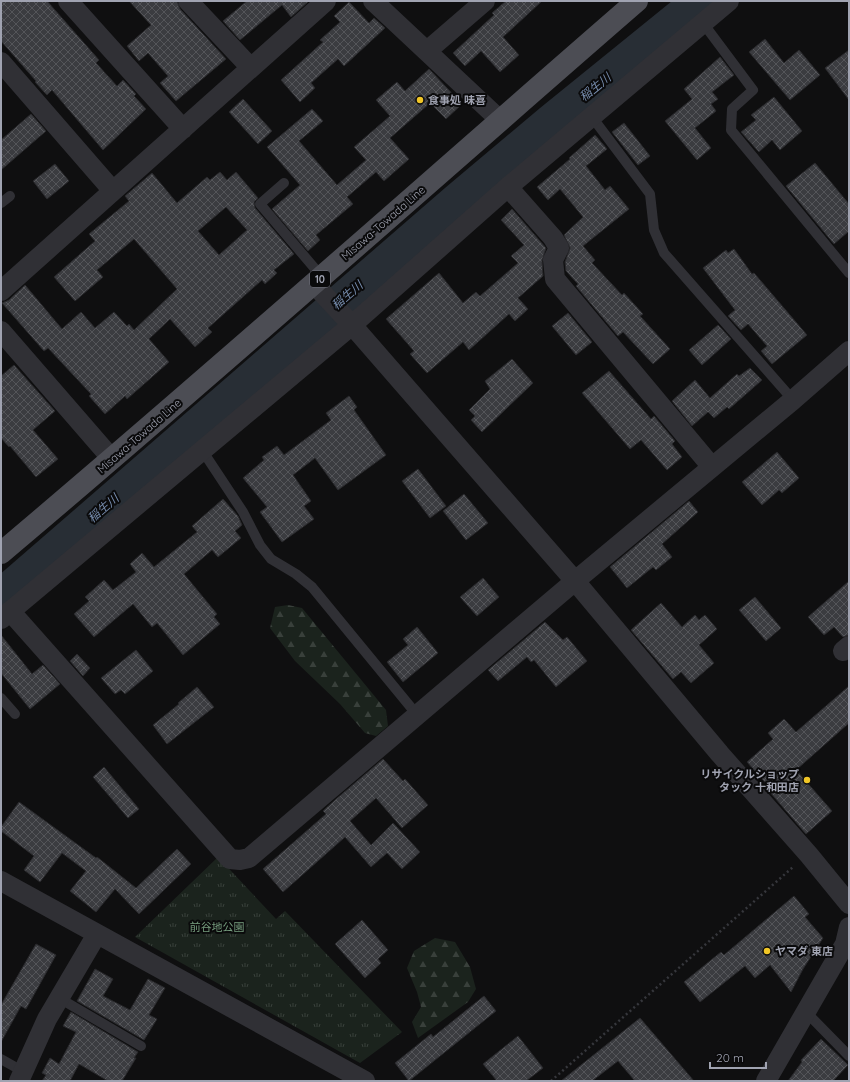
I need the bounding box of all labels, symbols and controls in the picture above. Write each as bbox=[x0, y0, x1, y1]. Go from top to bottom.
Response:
water label: 稲生川 bbox=[576, 69, 615, 104]
place label: 食事処 味喜 bbox=[428, 93, 486, 107]
marker: 食事処 味喜 bbox=[415, 95, 425, 105]
street label: Misawa-Towada Line bbox=[338, 183, 428, 263]
road number: 10 bbox=[310, 271, 330, 287]
water label: 稲生川 bbox=[328, 276, 367, 312]
street label: Misawa-Towada Line bbox=[94, 396, 184, 476]
water label: 稲生川 bbox=[84, 489, 123, 525]
place label: リサイクルショップ タック 十和田店 bbox=[701, 767, 799, 794]
marker: リサイクルショップ タック 十和田店 bbox=[802, 775, 812, 785]
park label: 前谷地公園 bbox=[190, 920, 245, 934]
place label: ヤマダ 東店 bbox=[775, 944, 833, 958]
marker: ヤマダ 東店 bbox=[762, 946, 772, 956]
scale bar bbox=[710, 1044, 766, 1070]
text: 20 m bbox=[716, 1050, 744, 1065]

